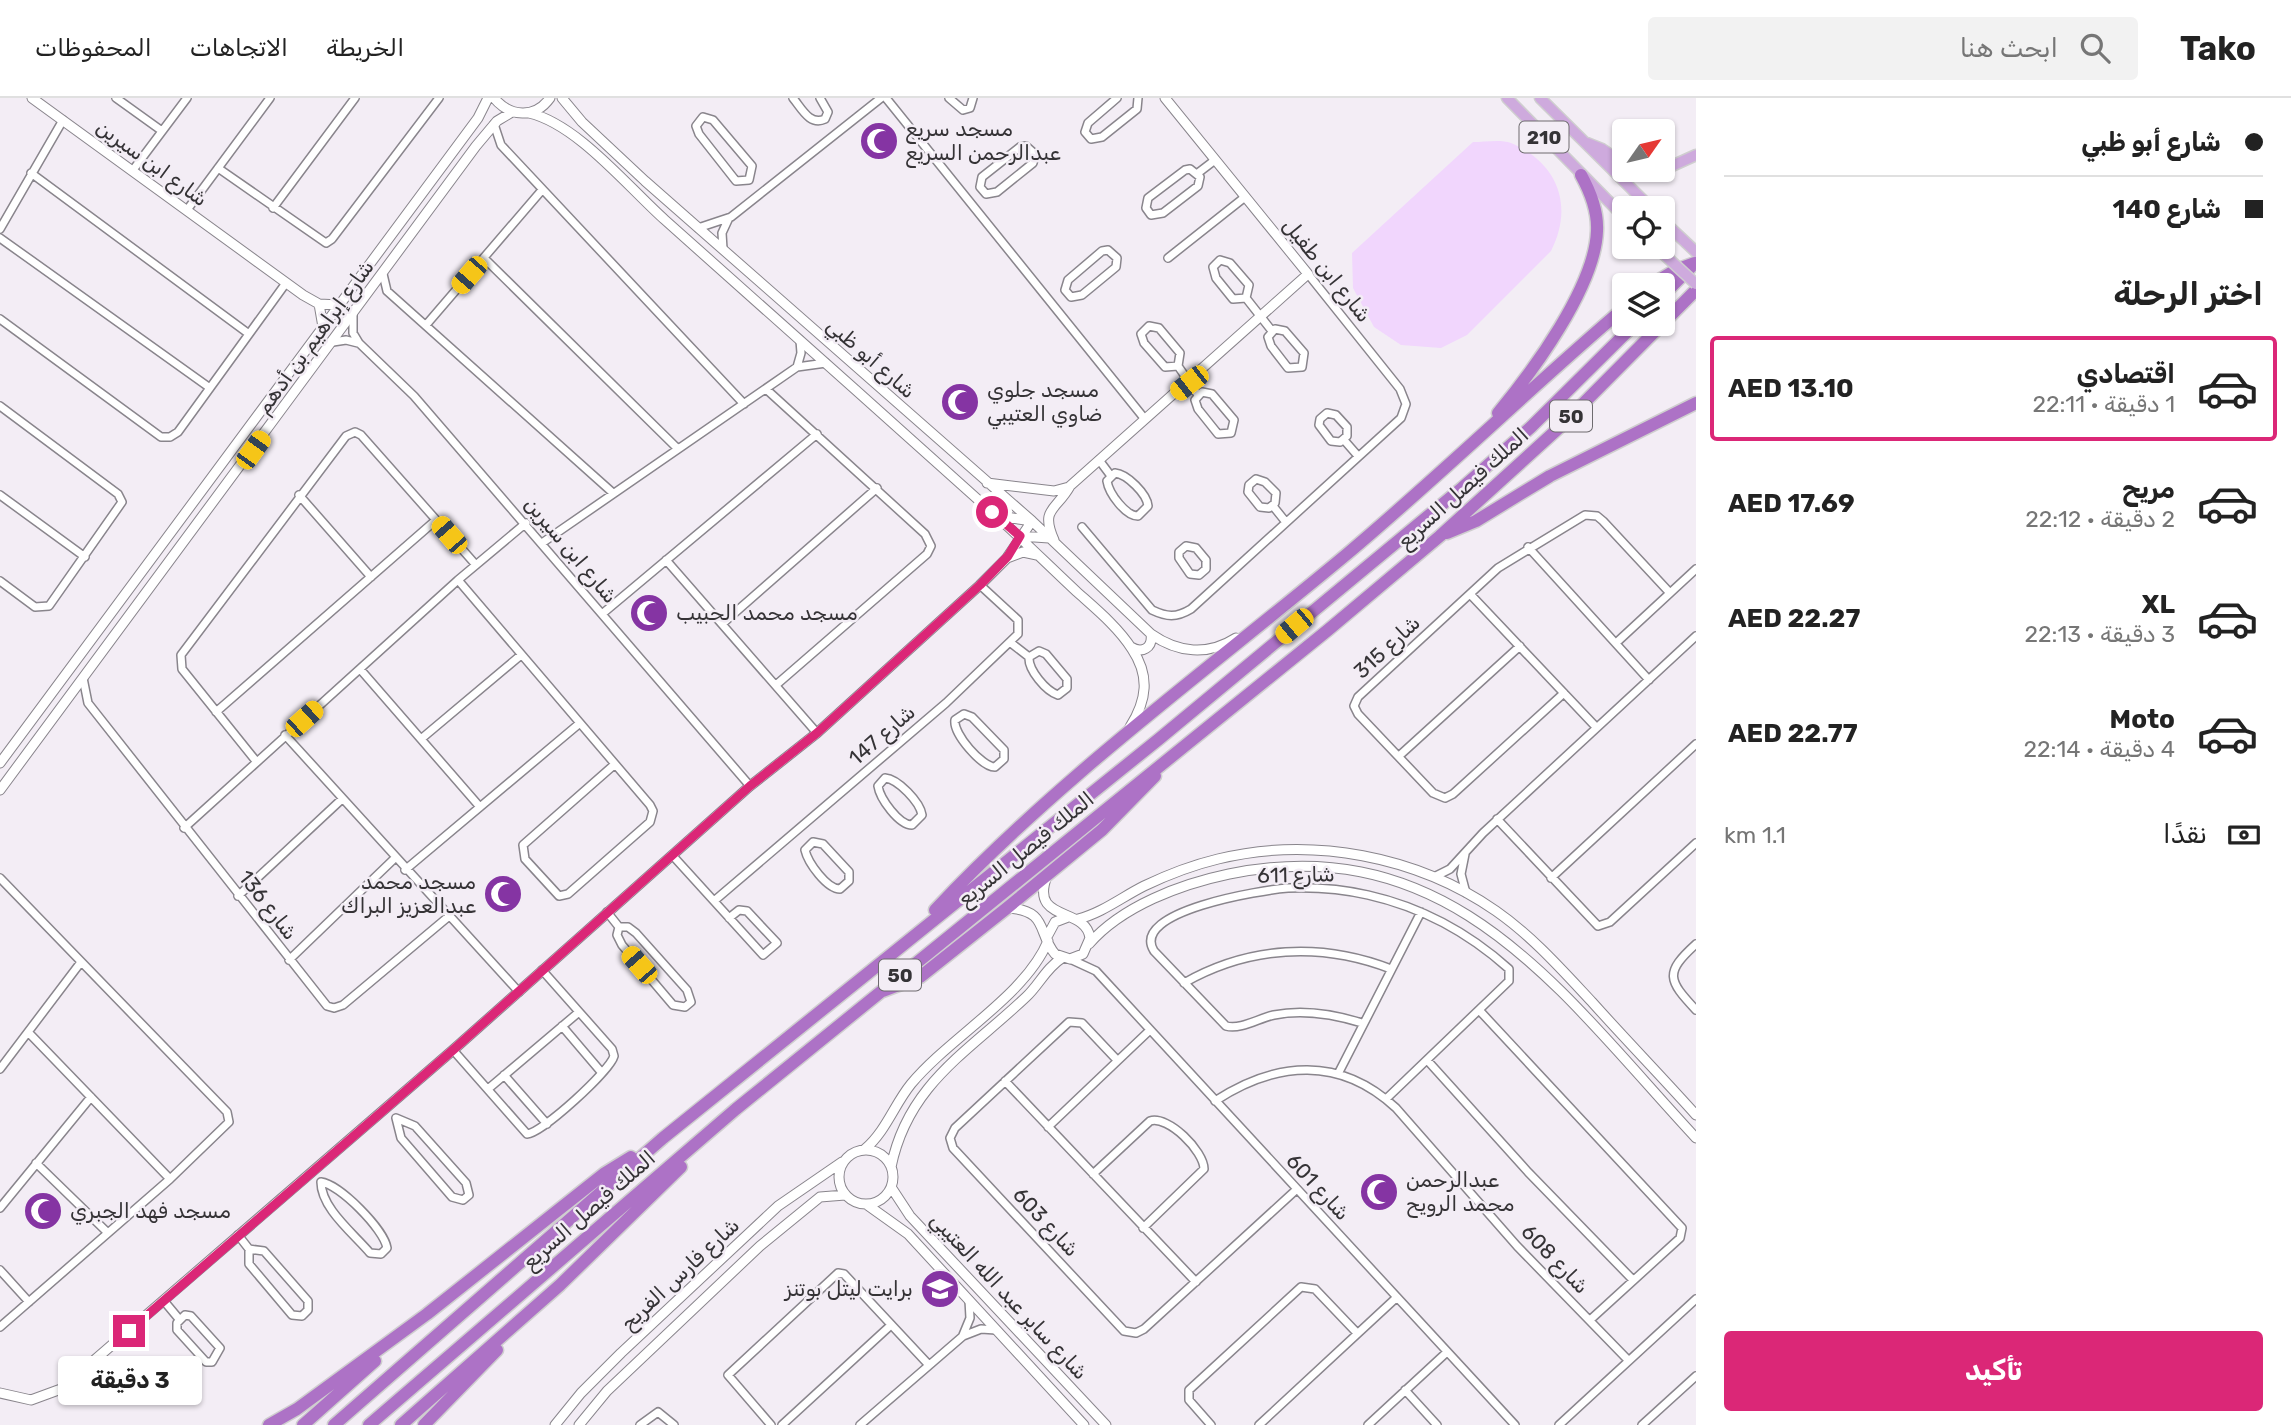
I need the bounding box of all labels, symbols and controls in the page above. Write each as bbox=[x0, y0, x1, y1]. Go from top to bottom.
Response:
search box bbox=[1648, 17, 2138, 80]
icon: search bbox=[2076, 29, 2114, 67]
text: Tako bbox=[2180, 29, 2256, 68]
text: ابحث هنا bbox=[1960, 33, 2058, 64]
text: المحفوظات bbox=[35, 34, 152, 62]
text: الاتجاهات bbox=[190, 34, 288, 62]
text: الخريطة bbox=[326, 34, 404, 62]
street label: شارع ابن سيرين bbox=[91, 114, 213, 213]
place label: مسجد سريع عبدالرحمن السريع bbox=[906, 116, 1061, 168]
north arrow bbox=[1612, 119, 1675, 182]
map controls bbox=[1612, 119, 1675, 336]
mosque icon: مسجد سريع عبدالرحمن السريع bbox=[858, 120, 900, 162]
road number: 210 bbox=[1520, 121, 1568, 152]
text: شارع أبو ظبي bbox=[2081, 127, 2221, 158]
text: شارع 140 bbox=[2113, 194, 2221, 225]
button: locate bbox=[1612, 196, 1675, 259]
street label: شارع ابن طفيل bbox=[1276, 213, 1377, 328]
car bbox=[448, 252, 491, 298]
street label: شارع إبراهيم بن أدهم bbox=[250, 255, 380, 420]
button: layers bbox=[1612, 273, 1675, 336]
text: اختر الرحلة bbox=[2113, 275, 2263, 313]
street label: شارع أبو ظبي bbox=[819, 312, 921, 406]
icon: car bbox=[2196, 357, 2259, 420]
text: اقتصادي bbox=[2076, 359, 2175, 390]
car bbox=[1166, 362, 1213, 404]
text: AED 13.10 bbox=[1728, 373, 1854, 404]
place label: مسجد جلوي ضاوي العتيبي bbox=[987, 377, 1102, 430]
mosque icon: مسجد جلوي ضاوي العتيبي bbox=[939, 381, 981, 423]
text: 1 دقيقة · 22:11 bbox=[2032, 390, 2175, 418]
road number: 50 bbox=[1550, 400, 1592, 432]
street label: الملك فيصل السريع bbox=[1392, 422, 1535, 555]
car bbox=[233, 427, 274, 473]
icon: car bbox=[2196, 472, 2259, 535]
text: مريح bbox=[2122, 474, 2175, 505]
text: AED 17.69 bbox=[1728, 488, 1855, 519]
street label: شارع ابن سيرين bbox=[518, 491, 623, 609]
route start bbox=[976, 496, 1008, 528]
text: 2 دقيقة · 22:12 bbox=[2025, 505, 2175, 533]
car bbox=[428, 512, 471, 558]
icon: car bbox=[2196, 587, 2259, 650]
text: XL bbox=[2142, 589, 2175, 620]
mosque icon: مسجد محمد الحبيب bbox=[628, 592, 670, 634]
place label: مسجد محمد الحبيب bbox=[676, 600, 858, 625]
text: AED 22.27 bbox=[1728, 603, 1860, 634]
car bbox=[1272, 604, 1317, 648]
street label: شارع 315 bbox=[1348, 610, 1426, 685]
text: 3 دقيقة · 22:13 bbox=[2025, 620, 2175, 648]
car bbox=[282, 697, 327, 741]
street label: شارع 147 bbox=[843, 699, 921, 772]
icon: car bbox=[2196, 702, 2259, 765]
text: Moto bbox=[2110, 704, 2175, 735]
text: AED 22.77 bbox=[1728, 718, 1858, 749]
text: 4 دقيقة · 22:14 bbox=[2024, 735, 2175, 763]
street label: الملك فيصل السريع bbox=[953, 786, 1100, 913]
icon: cash bbox=[2225, 816, 2263, 854]
text: نقدًا bbox=[2163, 819, 2207, 850]
text: 1.1 km bbox=[1724, 821, 1786, 849]
street label: شارع 611 bbox=[1257, 861, 1335, 890]
street label: شارع 136 bbox=[232, 865, 303, 946]
place label: مسجد محمد عبدالعزيز البراك bbox=[341, 869, 476, 918]
mosque icon: مسجد محمد عبدالعزيز البراك bbox=[482, 873, 524, 915]
car bbox=[618, 942, 661, 988]
road number: 50 bbox=[879, 960, 921, 990]
street label: الملك فيصل السريع bbox=[517, 1145, 662, 1276]
street label: شارع 601 bbox=[1280, 1148, 1355, 1227]
place label: عبدالرحمن محمد الرويح bbox=[1406, 1167, 1515, 1218]
mosque icon: عبدالرحمن محمد الرويح bbox=[1358, 1171, 1400, 1213]
street label: شارع 603 bbox=[1007, 1182, 1085, 1263]
mosque icon: مسجد فهد الجبري bbox=[22, 1190, 64, 1232]
place label: مسجد فهد الجبري bbox=[70, 1198, 231, 1225]
street label: شارع ساير عبد الله العتيبي bbox=[922, 1207, 1093, 1387]
street label: شارع فارس الفريح bbox=[615, 1212, 745, 1336]
street label: شارع 608 bbox=[1515, 1219, 1594, 1300]
school or university icon: برايت ليتل بوتنز bbox=[919, 1268, 961, 1310]
place label: برايت ليتل بوتنز bbox=[783, 1276, 913, 1301]
route end bbox=[113, 1315, 145, 1347]
button: تأكيد bbox=[1724, 1331, 2263, 1411]
callout: 3 دقيقة bbox=[57, 1356, 201, 1404]
text: 3 دقيقة bbox=[90, 1366, 170, 1394]

